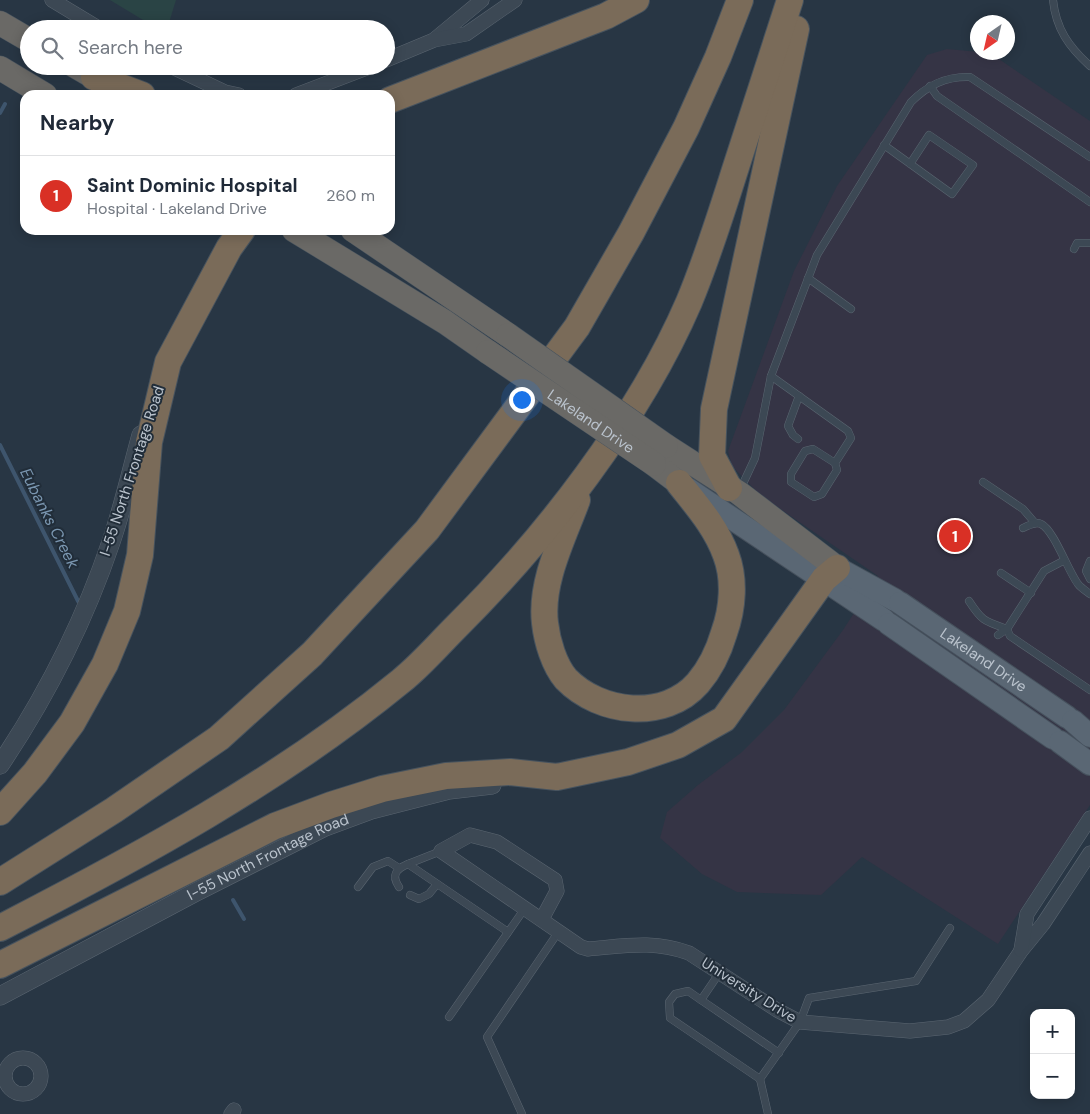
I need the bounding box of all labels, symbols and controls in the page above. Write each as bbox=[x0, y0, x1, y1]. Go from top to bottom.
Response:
north arrow bbox=[970, 15, 1015, 60]
search box bbox=[20, 20, 395, 75]
icon: search bbox=[38, 34, 66, 62]
text: Search here bbox=[78, 35, 183, 60]
text: Nearby bbox=[40, 109, 114, 137]
text: Saint Dominic Hospital bbox=[87, 173, 298, 198]
text: 1 bbox=[53, 185, 59, 206]
text: 260 m bbox=[326, 185, 375, 206]
text: Hospital · Lakeland Drive bbox=[87, 198, 267, 219]
street label: I-55 North Frontage Road bbox=[95, 383, 169, 559]
street label: Lakeland Drive bbox=[543, 385, 638, 458]
your location bbox=[509, 387, 535, 413]
water label: Eubanks Creek bbox=[15, 464, 84, 573]
pin: 1 bbox=[939, 517, 971, 555]
street label: Lakeland Drive bbox=[936, 623, 1031, 697]
street label: I-55 North Frontage Road bbox=[184, 809, 352, 905]
street label: University Drive bbox=[698, 953, 800, 1027]
map controls bbox=[1030, 1009, 1075, 1099]
button: + bbox=[1030, 1009, 1075, 1054]
button: − bbox=[1030, 1054, 1075, 1099]

